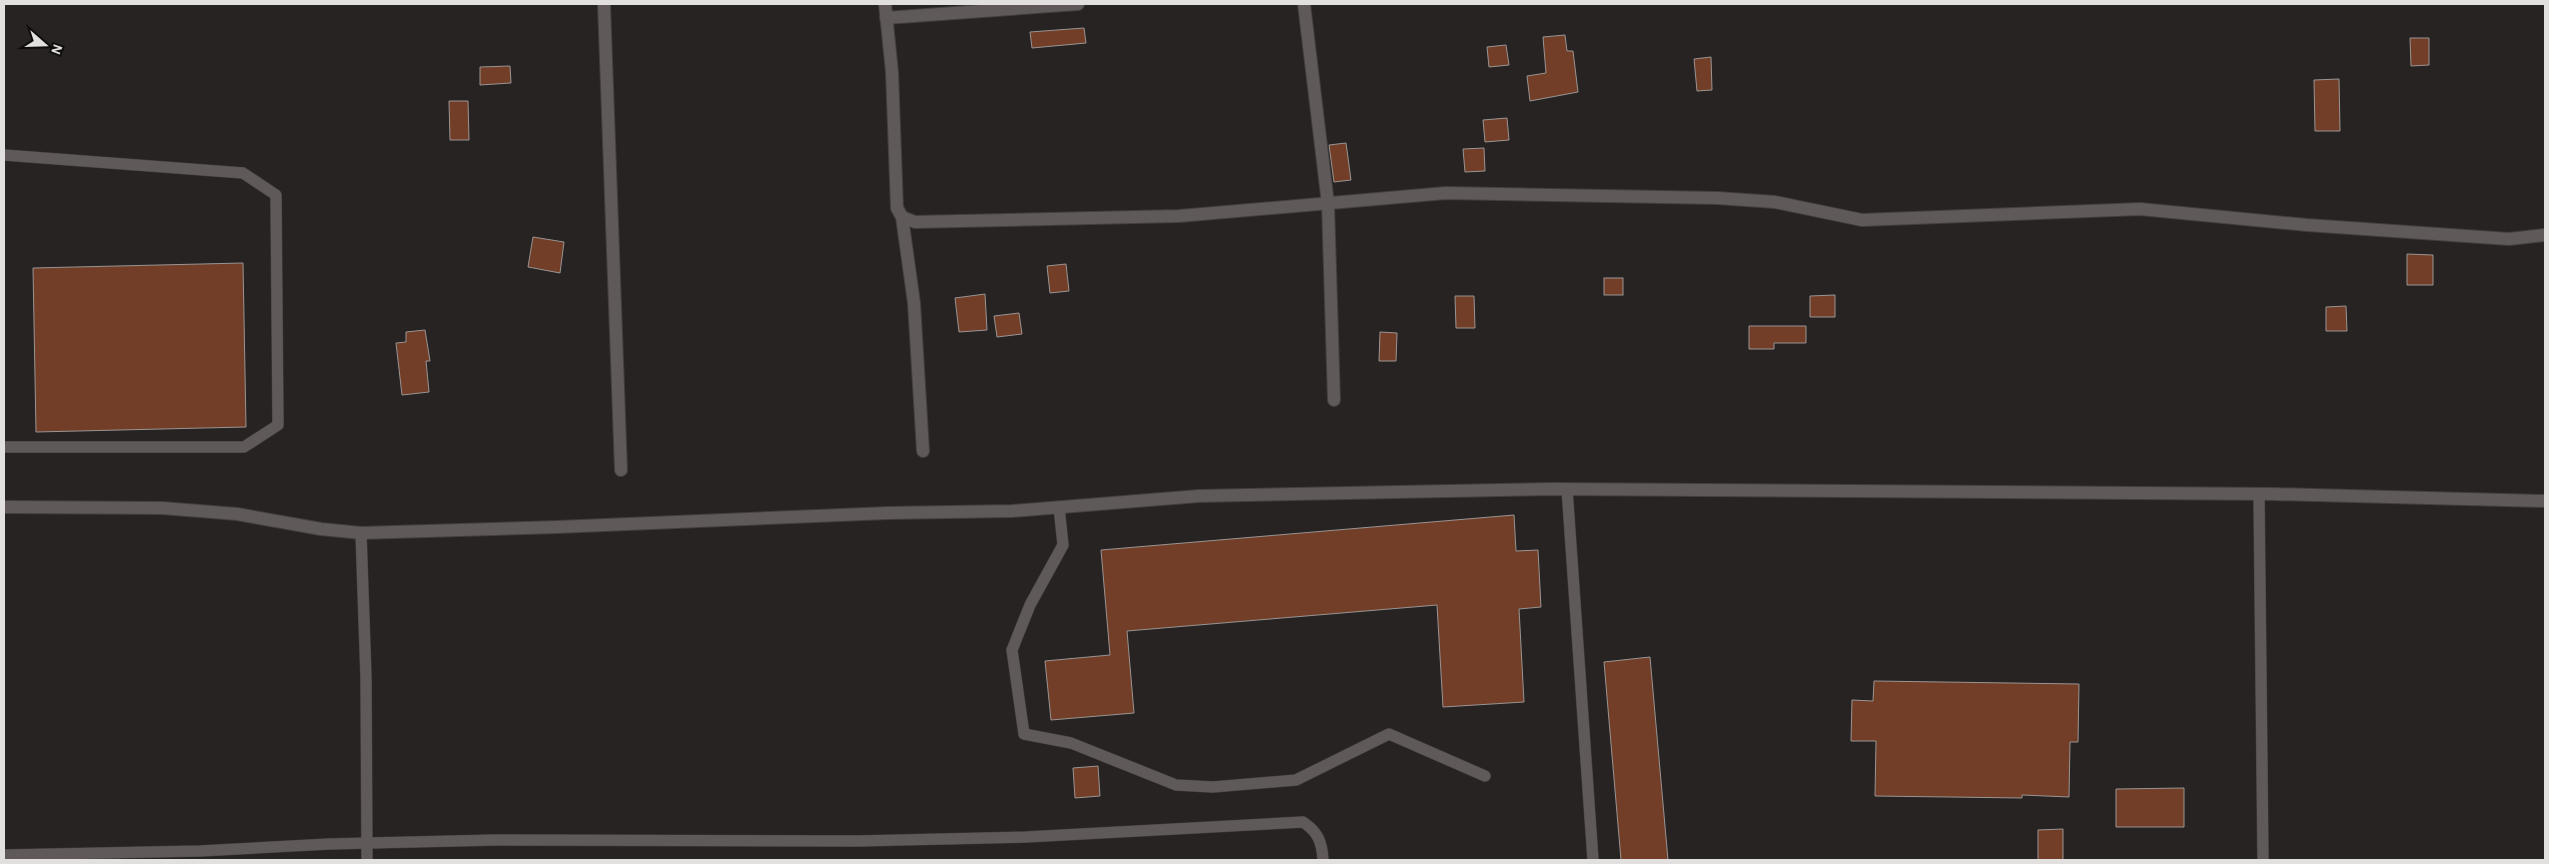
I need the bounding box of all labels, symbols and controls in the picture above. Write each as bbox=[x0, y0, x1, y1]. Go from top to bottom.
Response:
north arrow bbox=[20, 20, 70, 70]
text: N bbox=[48, 42, 65, 56]

